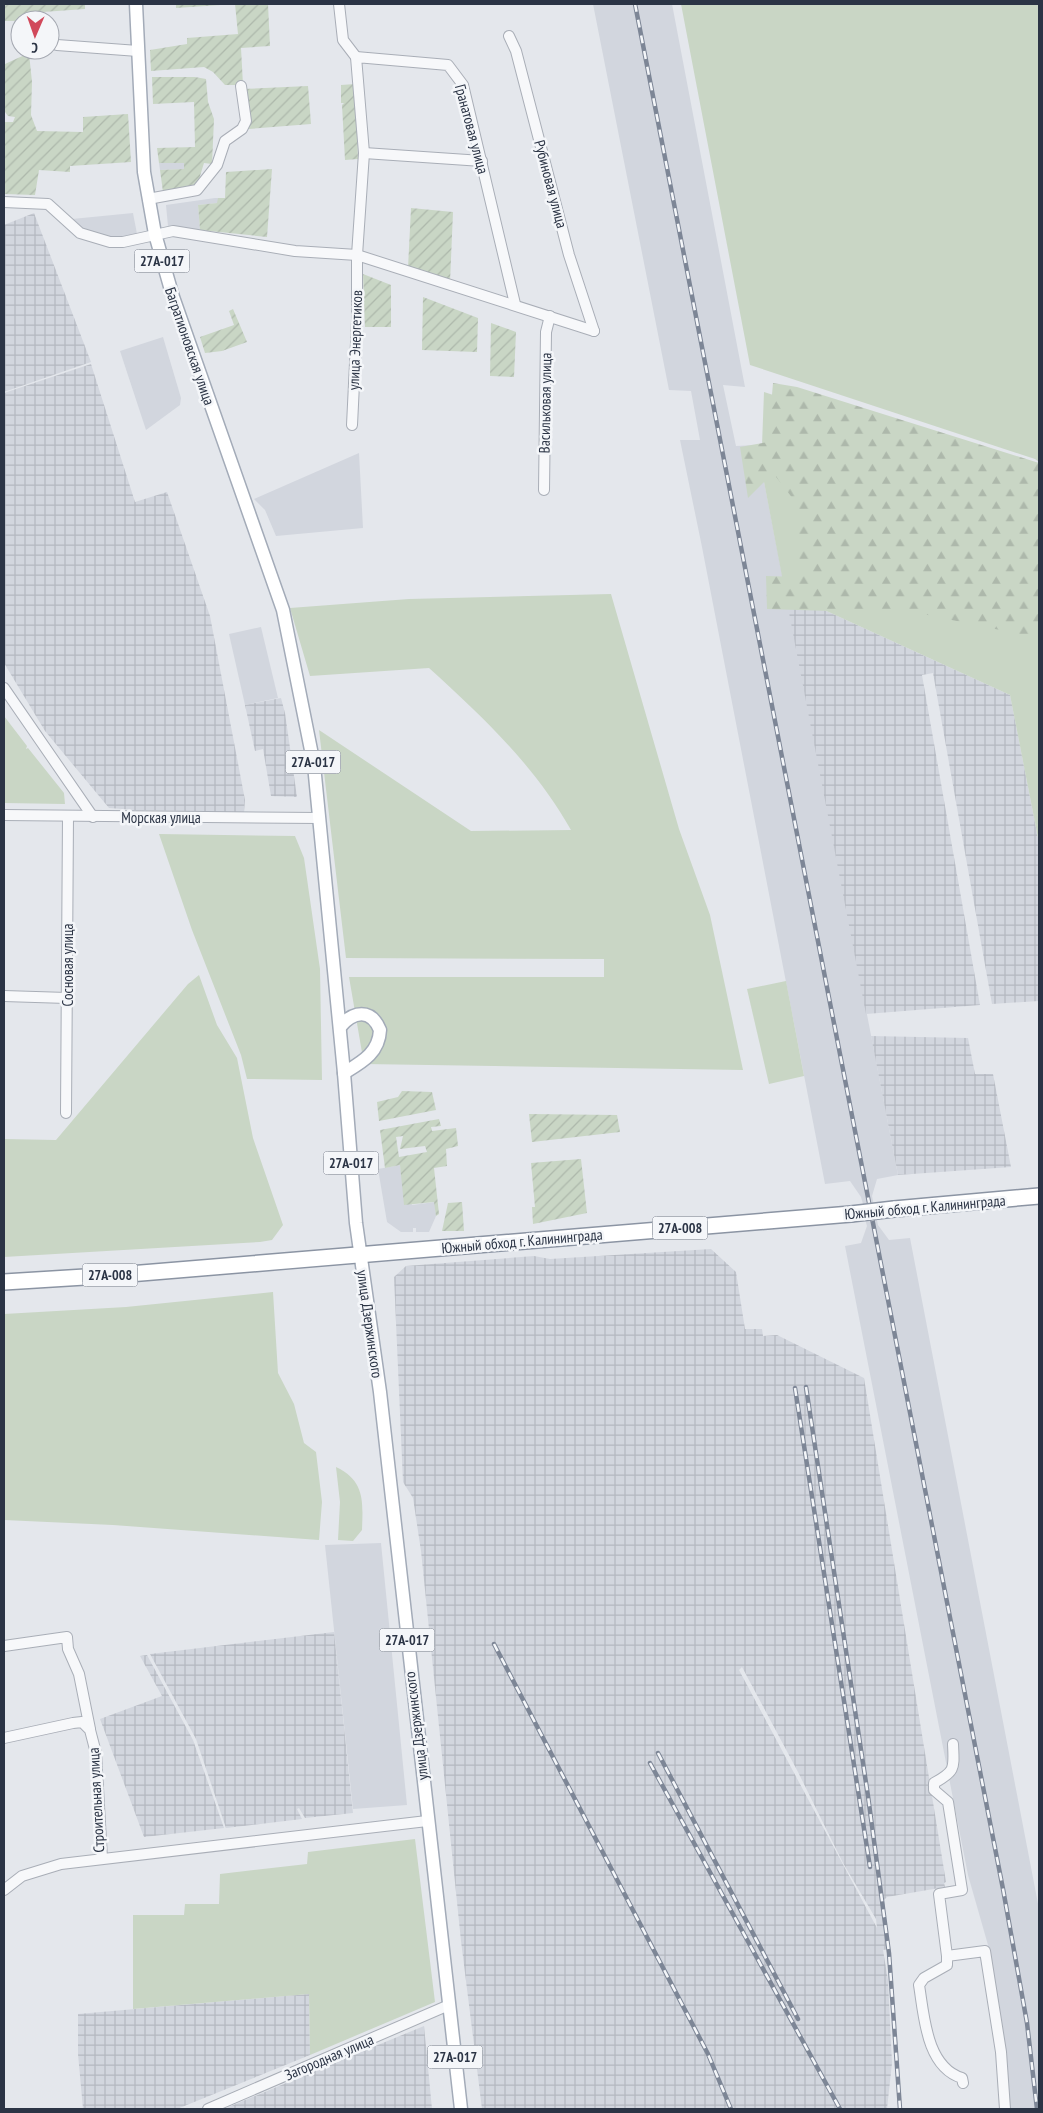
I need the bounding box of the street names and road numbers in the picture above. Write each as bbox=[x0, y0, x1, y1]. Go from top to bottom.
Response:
street label: Гранатовая улица bbox=[451, 82, 493, 176]
street label: Рубиновая улица bbox=[530, 138, 572, 230]
road number: 27А-017 bbox=[134, 250, 190, 272]
street label: Багратионовская улица bbox=[161, 285, 219, 407]
street label: улица Энергетиков bbox=[344, 290, 366, 390]
street label: Васильковая улица bbox=[535, 353, 555, 453]
road number: 27А-017 bbox=[286, 750, 340, 774]
street label: Морская улица bbox=[121, 808, 201, 827]
street label: Сосновая улица bbox=[58, 924, 77, 1006]
road number: 27А-017 bbox=[324, 1152, 378, 1174]
street label: Южный обход г. Калининграда bbox=[844, 1190, 1006, 1224]
road number: 27А-008 bbox=[652, 1216, 708, 1240]
street label: Южный обход г. Калининграда bbox=[441, 1224, 603, 1258]
road number: 27А-008 bbox=[82, 1264, 138, 1286]
street label: улица Дзержинского bbox=[353, 1269, 387, 1379]
road number: 27А-017 bbox=[380, 1628, 434, 1652]
street label: улица Дзержинского bbox=[400, 1671, 432, 1781]
street label: Строительная улица bbox=[84, 1747, 108, 1853]
street label: Загородная улица bbox=[282, 2030, 376, 2084]
road number: 27А-017 bbox=[428, 2045, 482, 2068]

